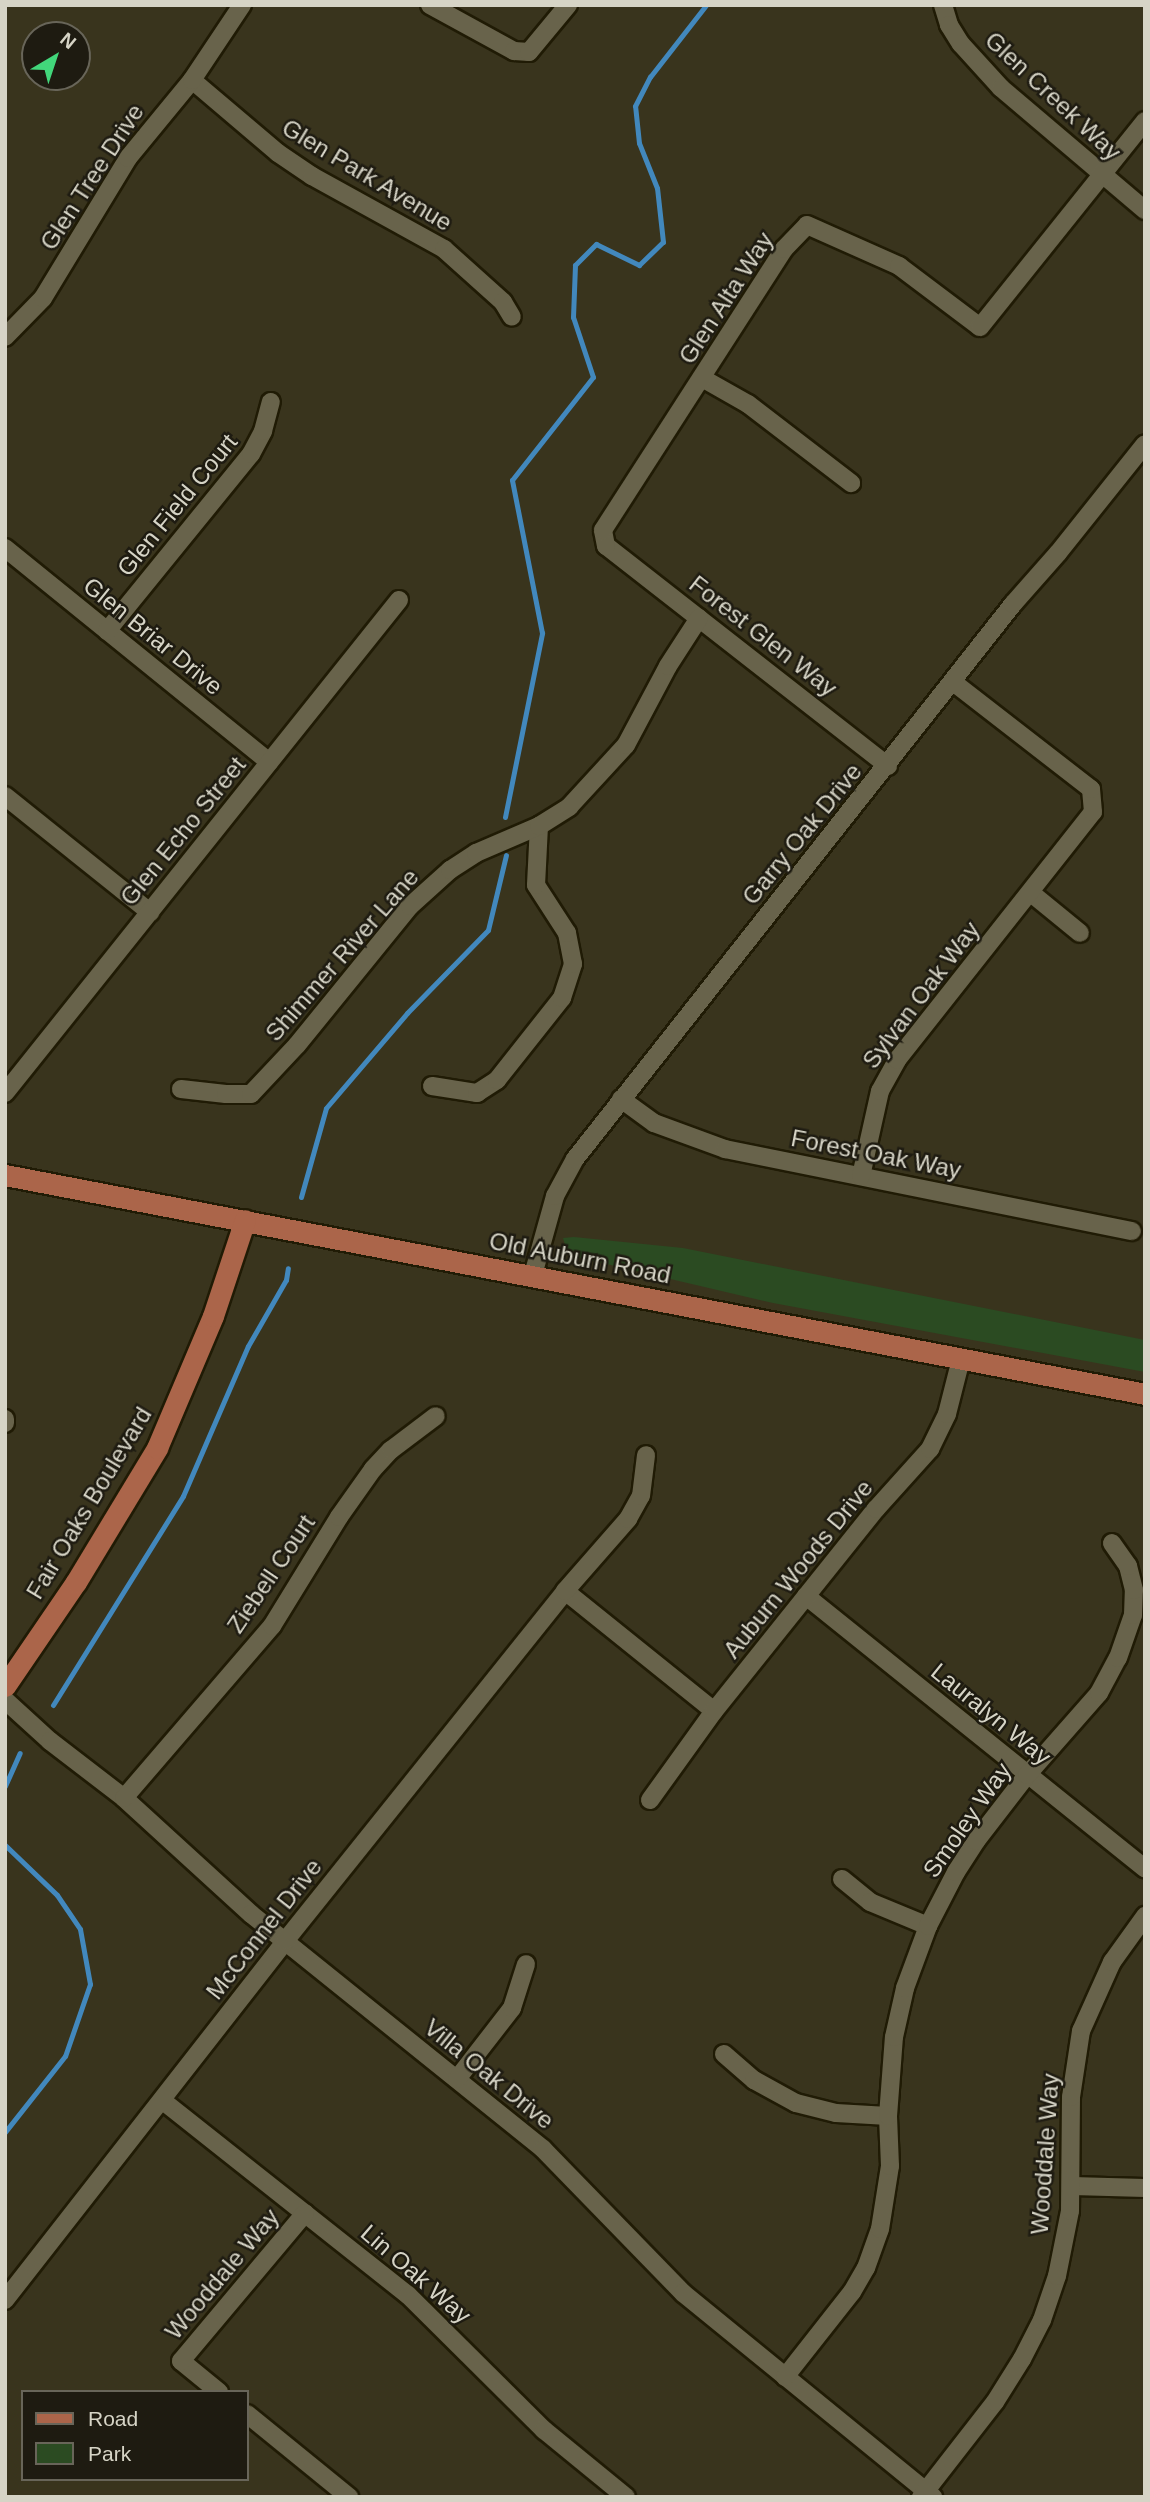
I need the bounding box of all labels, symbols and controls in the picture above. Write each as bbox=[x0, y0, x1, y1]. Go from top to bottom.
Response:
north arrow bbox=[21, 21, 91, 91]
street label: Glen Creek Way bbox=[979, 26, 1127, 166]
text: N bbox=[56, 28, 80, 53]
street label: Glen Tree Drive bbox=[34, 99, 150, 255]
street label: Glen Park Avenue bbox=[276, 113, 458, 237]
street label: Glen Alta Way bbox=[672, 226, 780, 370]
street label: Glen Field Court bbox=[111, 428, 243, 582]
street label: Forest Glen Way bbox=[684, 570, 842, 702]
street label: Glen Briar Drive bbox=[78, 571, 228, 701]
street label: Glen Echo Street bbox=[114, 751, 252, 911]
street label: Garry Oak Drive bbox=[736, 758, 868, 910]
street label: Shimmer River Lane bbox=[259, 863, 425, 1047]
street label: Sylvan Oak Way bbox=[856, 916, 986, 1074]
street label: Forest Oak Way bbox=[789, 1123, 963, 1185]
street label: Old Auburn Road bbox=[486, 1226, 674, 1290]
street label: Fair Oaks Boulevard bbox=[20, 1402, 158, 1604]
street label: Auburn Woods Drive bbox=[717, 1474, 879, 1664]
street label: Ziebell Court bbox=[221, 1510, 321, 1638]
street label: Lauralyn Way bbox=[925, 1657, 1057, 1771]
street label: Smoley Way bbox=[917, 1757, 1017, 1883]
street label: McConnel Drive bbox=[200, 1853, 328, 2005]
street label: Villa Oak Drive bbox=[418, 2013, 560, 2135]
street label: Wooddale Way bbox=[1025, 2072, 1065, 2236]
street label: Wooddale Way bbox=[159, 2203, 285, 2345]
street label: Lin Oak Way bbox=[355, 2218, 477, 2330]
legend bbox=[21, 2390, 248, 2481]
text: Road bbox=[88, 2407, 138, 2430]
text: Park bbox=[88, 2442, 131, 2465]

